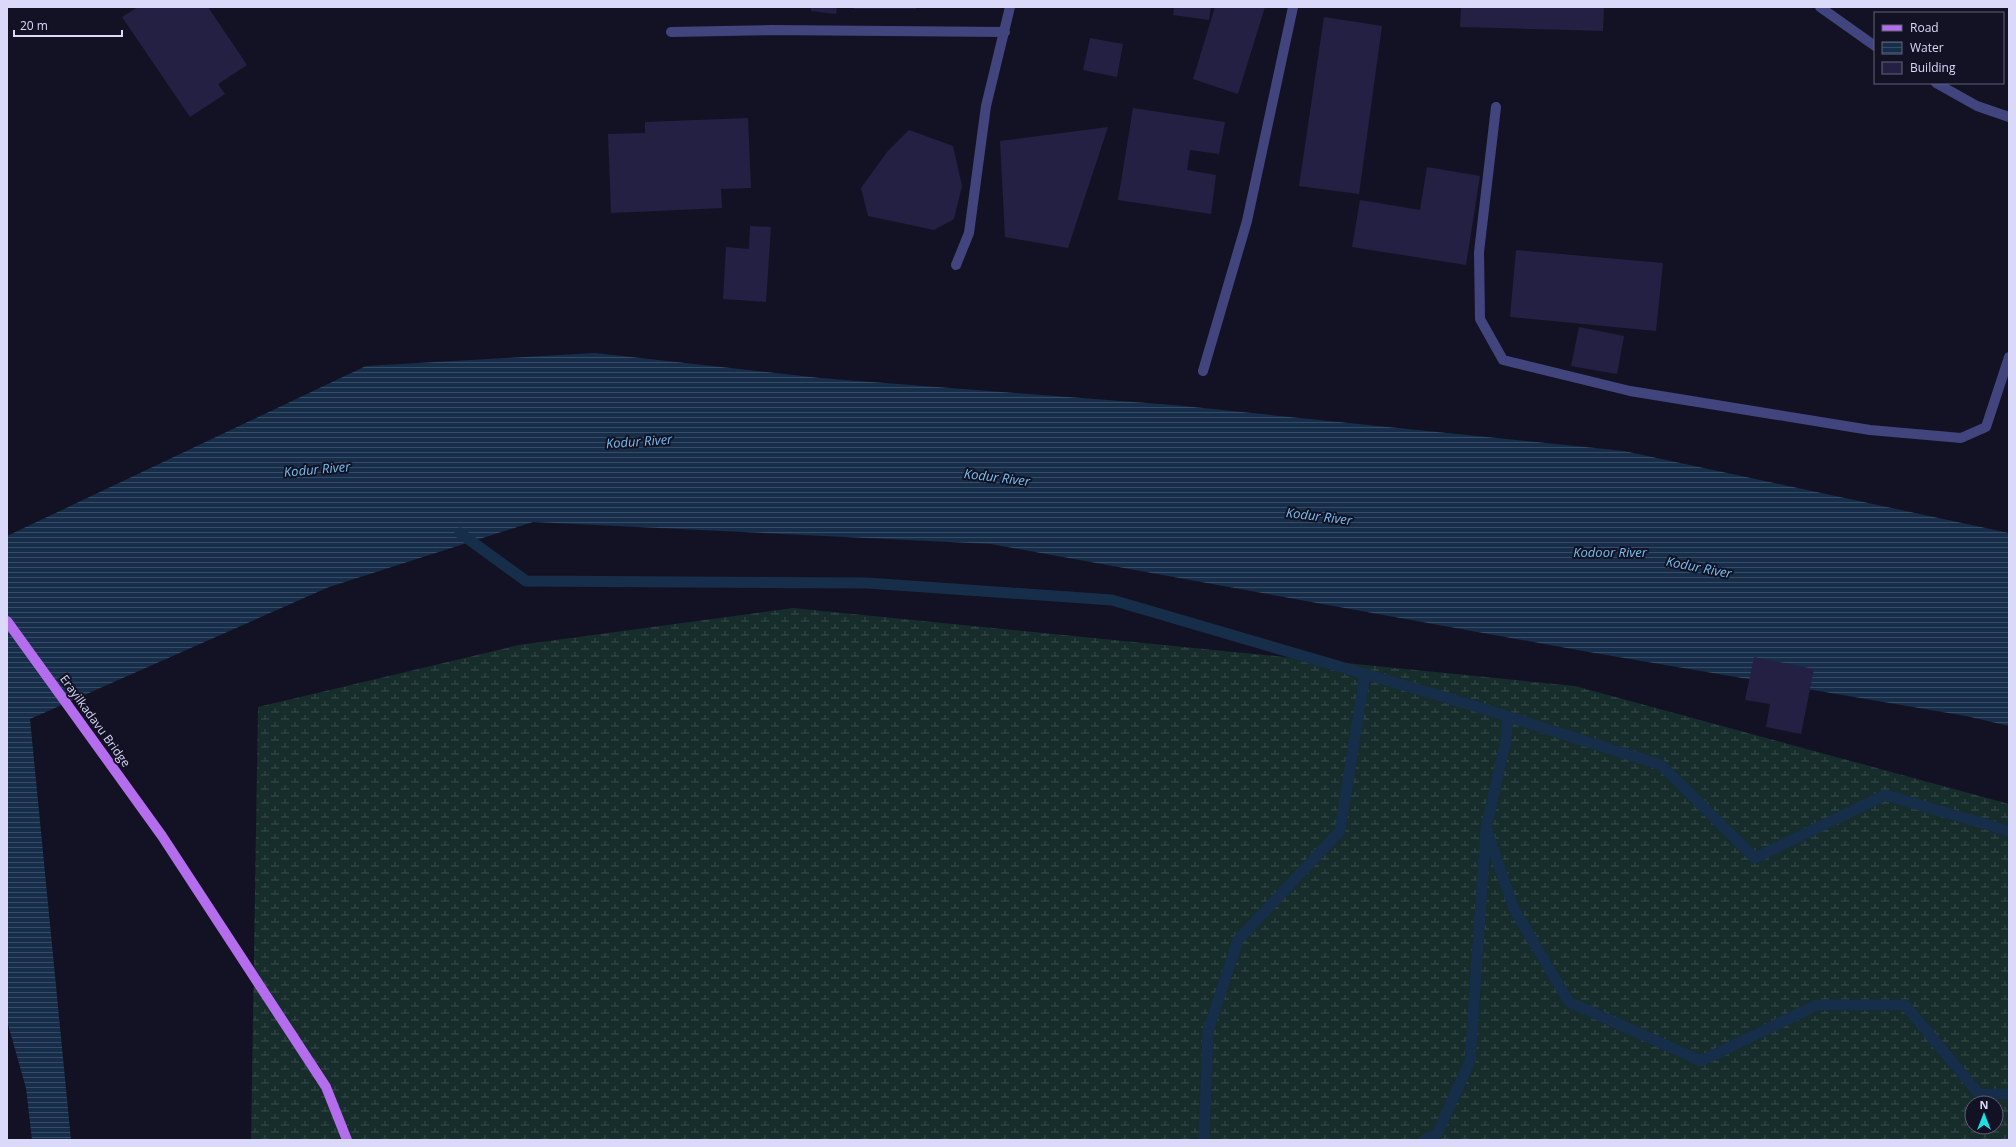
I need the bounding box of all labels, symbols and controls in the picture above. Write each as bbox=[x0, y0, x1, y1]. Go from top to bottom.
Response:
scale bar bbox=[14, 12, 122, 38]
legend bbox=[1874, 12, 2004, 84]
text: 20 m bbox=[20, 17, 48, 34]
text: Road bbox=[1910, 19, 1939, 36]
text: Water bbox=[1910, 39, 1944, 56]
text: Building bbox=[1910, 59, 1956, 76]
water label: Kodur River bbox=[605, 430, 674, 452]
water label: Kodur River bbox=[283, 457, 352, 481]
water label: Kodur River bbox=[963, 464, 1032, 490]
water label: Kodur River bbox=[1285, 503, 1354, 529]
water label: Kodoor River bbox=[1573, 543, 1648, 561]
water label: Kodur River bbox=[1665, 552, 1734, 582]
street label: Erayilkadavu Bridge bbox=[56, 671, 135, 770]
north arrow bbox=[1964, 1095, 2004, 1135]
text: N bbox=[1980, 1097, 1988, 1112]

